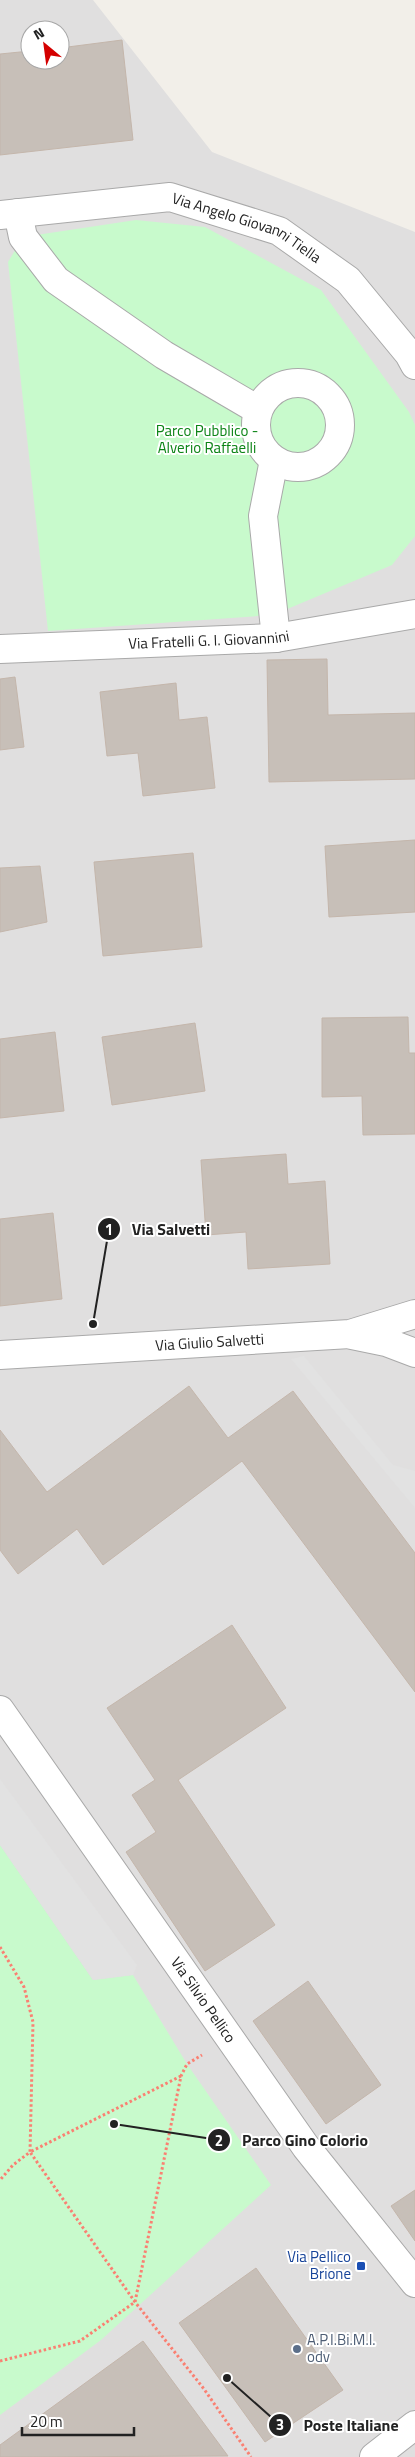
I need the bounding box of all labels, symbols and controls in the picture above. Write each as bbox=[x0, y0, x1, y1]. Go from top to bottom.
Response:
north arrow bbox=[20, 20, 70, 70]
text: N bbox=[29, 22, 48, 45]
street label: Via Angelo Giovanni Tiella bbox=[169, 186, 327, 269]
park label: Parco Pubblico - Alverio Raffaelli bbox=[156, 419, 258, 459]
street label: Via Fratelli G. I. Giovannini bbox=[128, 624, 291, 655]
callout: Via Salvetti bbox=[97, 1214, 220, 1245]
text: Via Salvetti bbox=[132, 1217, 210, 1241]
text: 1 bbox=[105, 1218, 113, 1241]
street label: Via Giulio Salvetti bbox=[155, 1327, 265, 1357]
street label: Via Silvio Pellico bbox=[165, 1952, 242, 2048]
callout: Parco Gino Colorio bbox=[207, 2125, 378, 2156]
text: Parco Gino Colorio bbox=[242, 2128, 368, 2152]
text: 2 bbox=[215, 2129, 223, 2152]
place label: Via Pellico Brione bbox=[287, 2245, 351, 2285]
marker: Via Pellico Brione bbox=[355, 2260, 367, 2272]
place label: A.P.I.Bi.M.I. odv bbox=[307, 2328, 376, 2368]
marker: A.P.I.Bi.M.I. odv bbox=[291, 2343, 303, 2355]
scale bar bbox=[22, 2404, 135, 2436]
callout: Poste Italiane bbox=[268, 2409, 408, 2440]
text: 20 m bbox=[30, 2410, 63, 2433]
text: 3 bbox=[276, 2413, 284, 2436]
text: Poste Italiane bbox=[303, 2413, 399, 2437]

